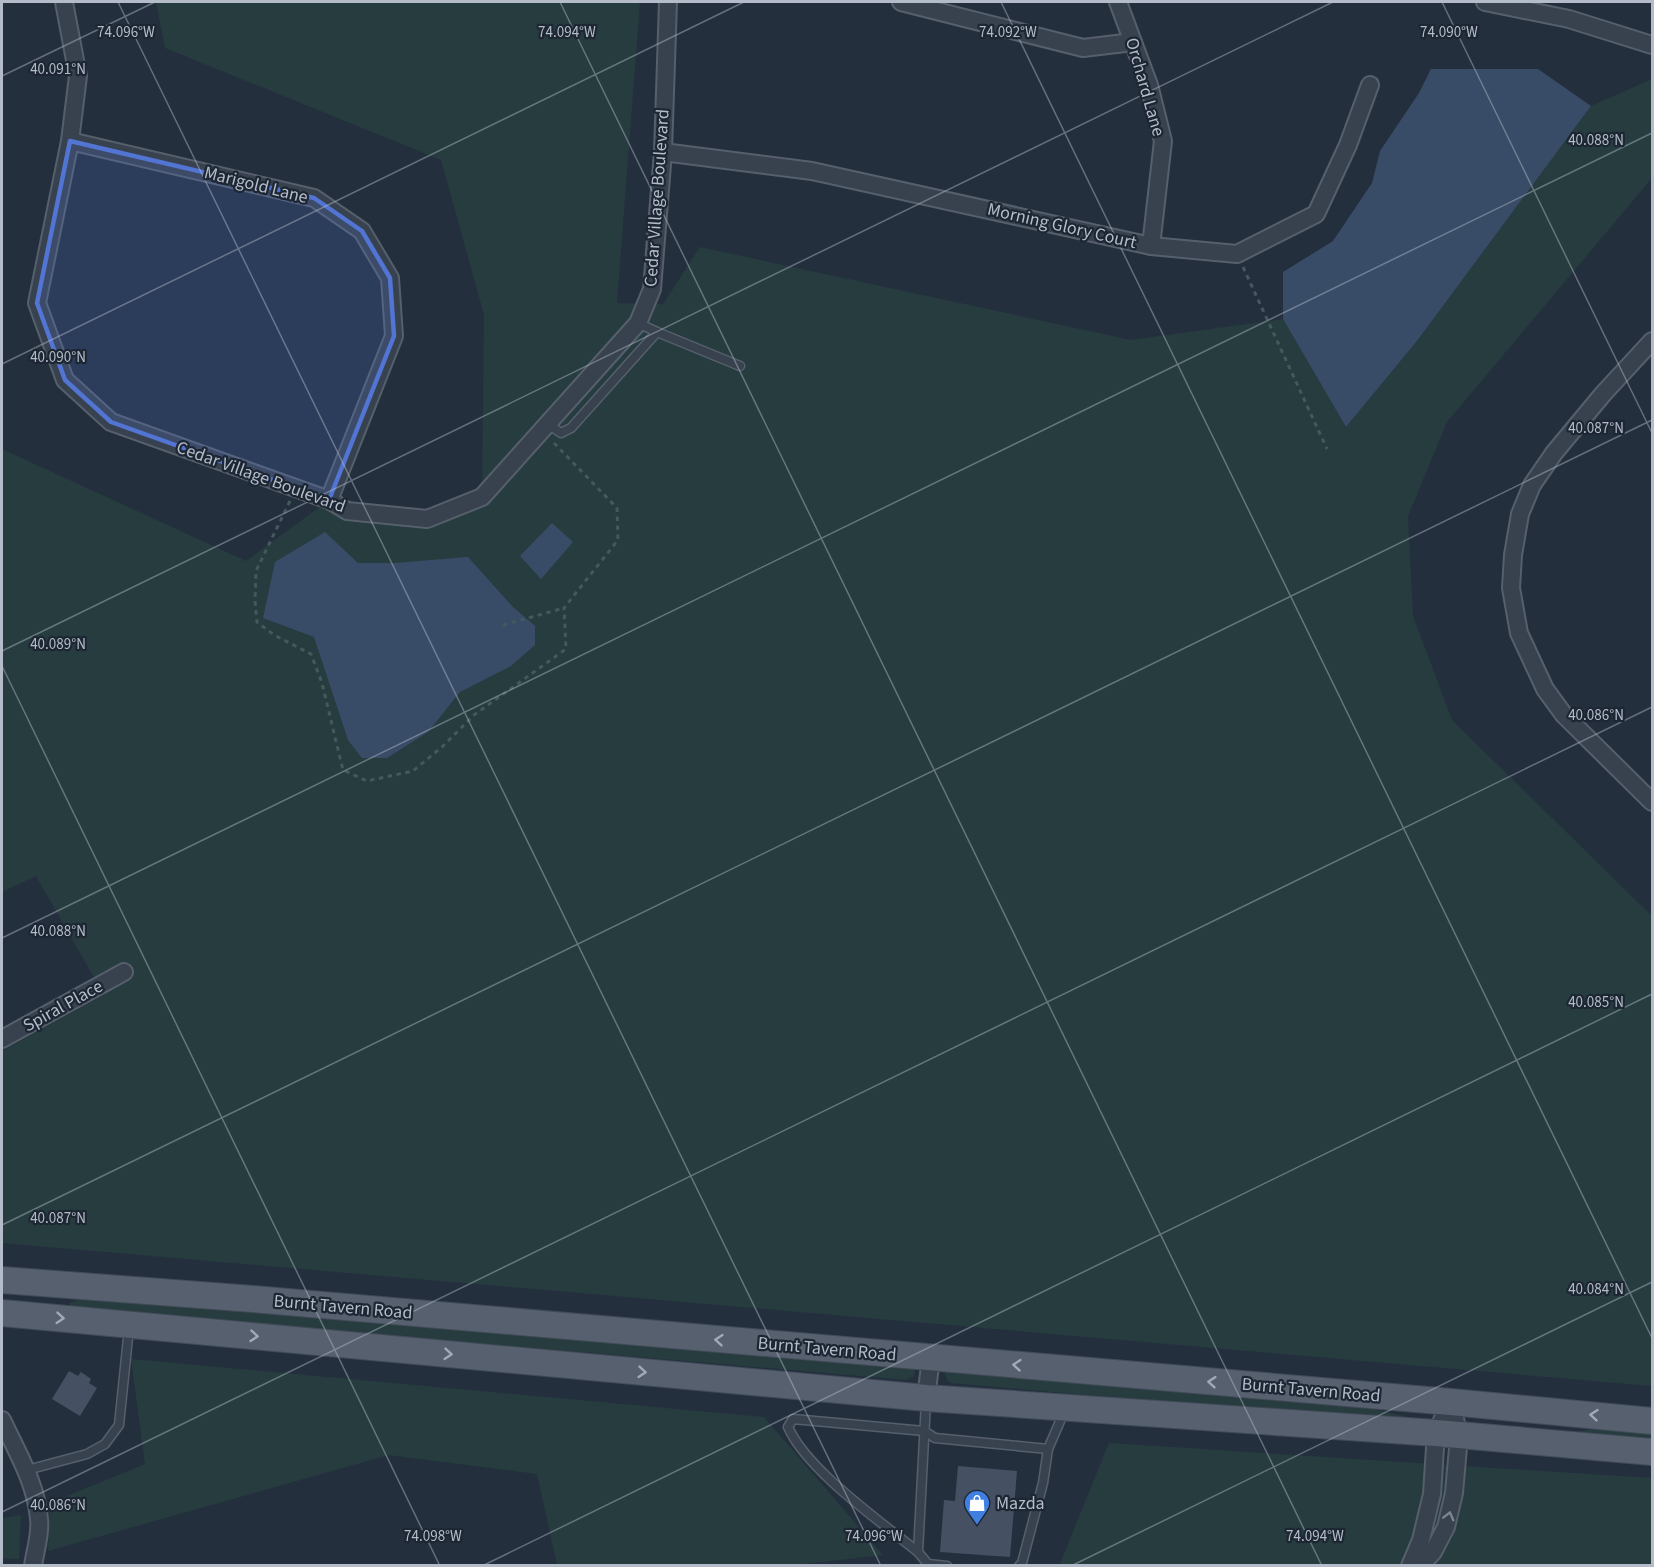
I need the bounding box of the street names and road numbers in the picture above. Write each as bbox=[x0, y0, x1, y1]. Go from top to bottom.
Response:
street label: Orchard Lane bbox=[1119, 35, 1171, 139]
street label: Cedar Village Boulevard bbox=[638, 108, 676, 288]
street label: Marigold Lane bbox=[201, 160, 311, 210]
street label: Morning Glory Court bbox=[985, 197, 1139, 255]
street label: Cedar Village Boulevard bbox=[173, 435, 349, 519]
street label: Spiral Place bbox=[19, 974, 107, 1038]
street label: Burnt Tavern Road bbox=[273, 1288, 413, 1326]
street label: Burnt Tavern Road bbox=[757, 1330, 897, 1368]
street label: Burnt Tavern Road bbox=[1241, 1371, 1381, 1409]

